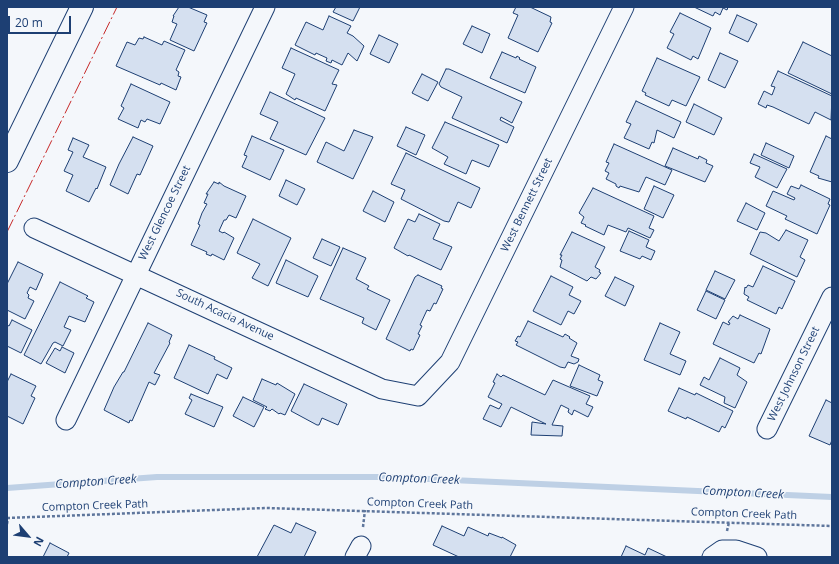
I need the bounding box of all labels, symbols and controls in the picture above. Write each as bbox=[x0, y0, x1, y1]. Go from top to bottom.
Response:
scale bar bbox=[10, 8, 73, 34]
text: 20 m bbox=[15, 14, 43, 31]
street label: West Bennett Street bbox=[499, 156, 555, 254]
street label: West Glencoe Street bbox=[136, 164, 194, 262]
street label: South Acacia Avenue bbox=[174, 286, 276, 344]
street label: West Johnson Street bbox=[765, 325, 823, 423]
water label: Compton Creek bbox=[378, 470, 460, 488]
water label: Compton Creek bbox=[55, 472, 137, 492]
water label: Compton Creek bbox=[702, 484, 784, 502]
street label: Compton Creek Path bbox=[367, 496, 473, 512]
street label: Compton Creek Path bbox=[42, 498, 148, 514]
street label: Compton Creek Path bbox=[691, 506, 797, 522]
north arrow bbox=[8, 516, 48, 556]
text: N bbox=[30, 534, 48, 549]

